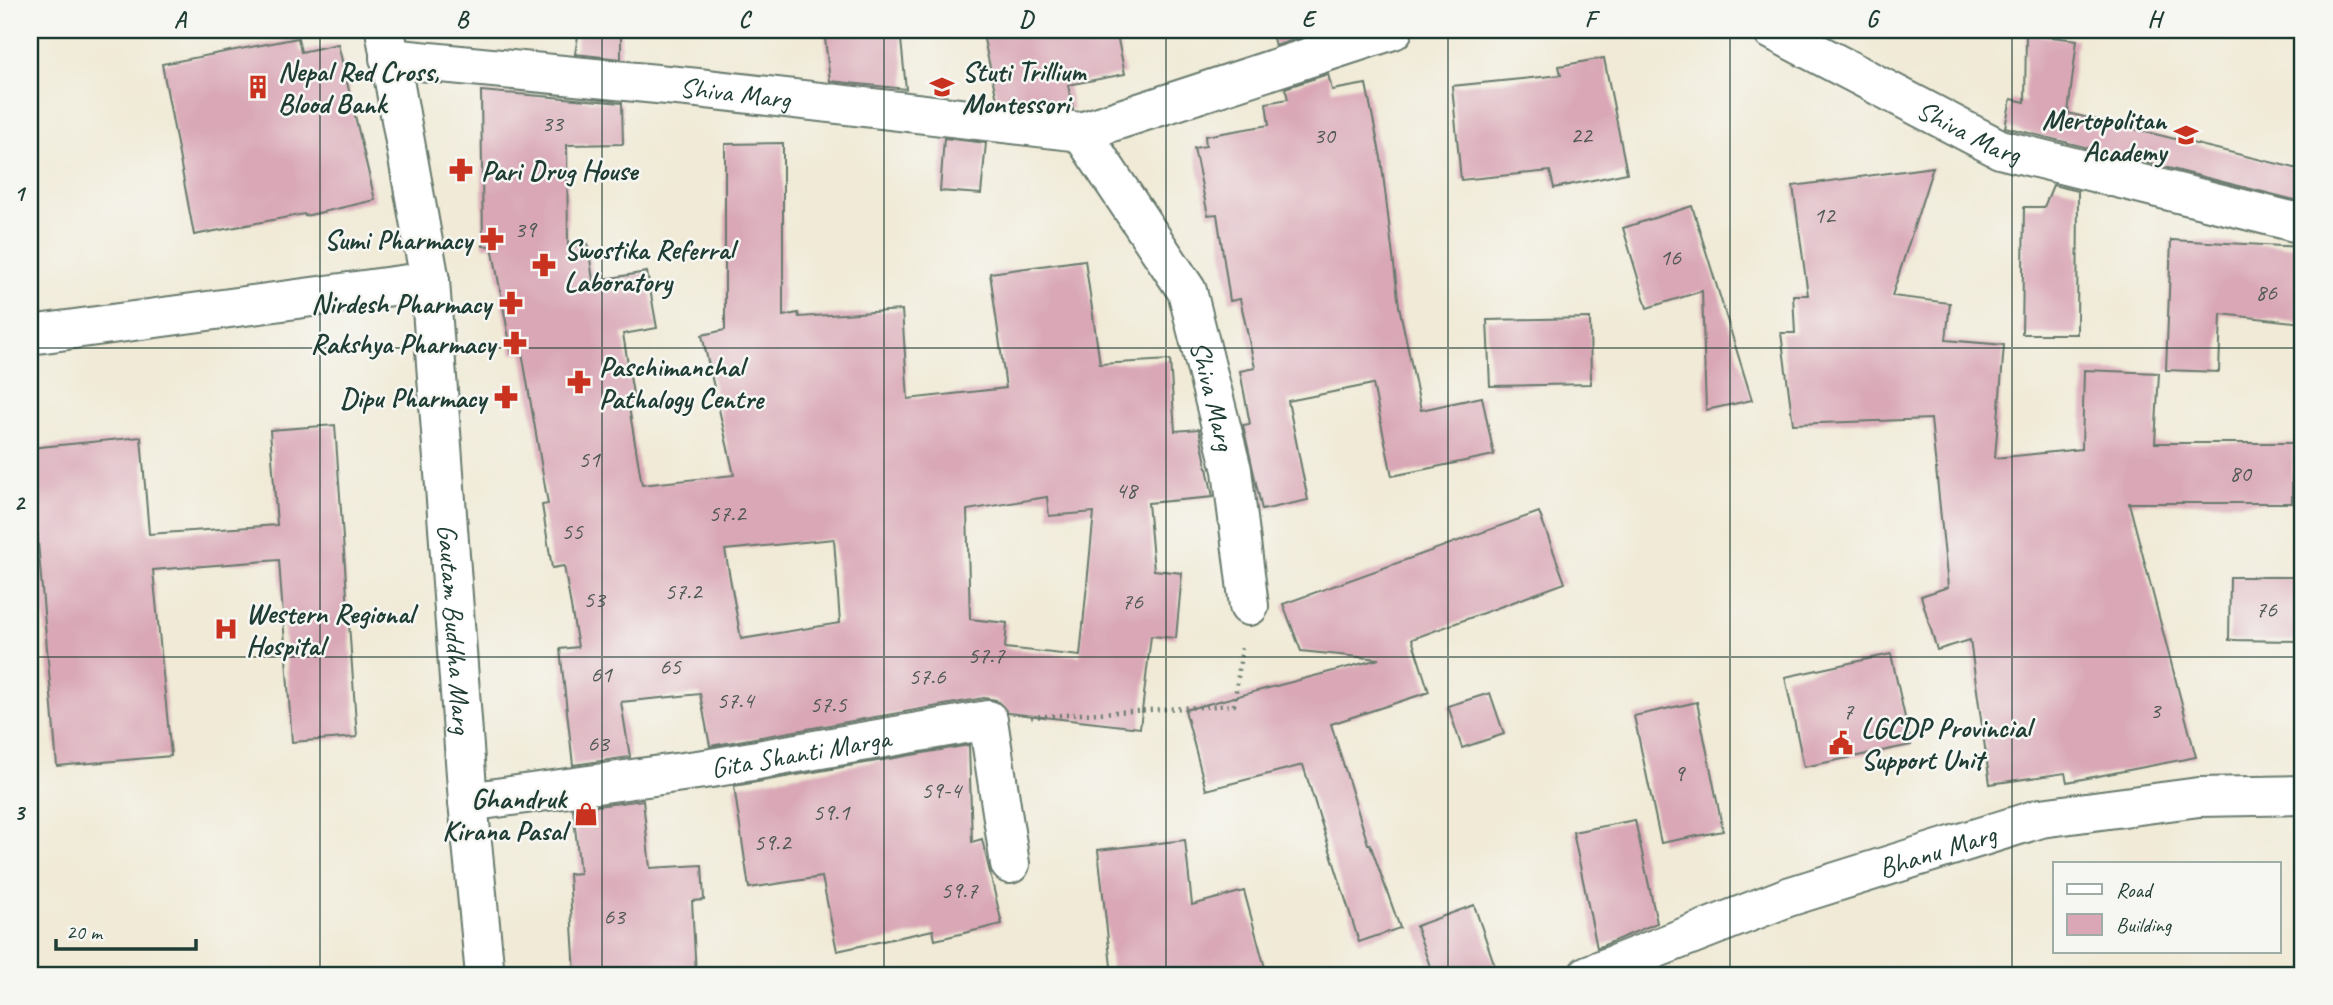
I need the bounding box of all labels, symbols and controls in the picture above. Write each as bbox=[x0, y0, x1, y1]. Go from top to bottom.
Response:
text: A bbox=[174, 5, 188, 34]
text: B bbox=[456, 5, 470, 34]
text: C bbox=[739, 5, 753, 34]
text: D bbox=[1019, 5, 1035, 34]
text: E bbox=[1302, 5, 1318, 34]
text: F bbox=[1585, 5, 1601, 34]
text: G bbox=[1866, 5, 1881, 34]
text: H bbox=[2147, 5, 2165, 34]
place label: Nepal Red Cross, Blood Bank bbox=[278, 54, 439, 121]
place label: Stuti Trillium Montessori bbox=[962, 54, 1088, 121]
street label: Shiva Marg bbox=[678, 69, 794, 116]
building icon: Nepal Red Cross, Blood Bank bbox=[244, 73, 272, 101]
school or university icon: Stuti Trillium Montessori bbox=[928, 73, 956, 101]
street label: Shiva Marg bbox=[1911, 91, 2025, 171]
place label: Mertopolitan Academy bbox=[2042, 102, 2168, 169]
house number: 33 bbox=[541, 108, 565, 138]
house number: 30 bbox=[1313, 120, 1337, 150]
house number: 22 bbox=[1570, 120, 1594, 150]
school or university icon: Mertopolitan Academy bbox=[2172, 121, 2200, 149]
place label: Pari Drug House bbox=[481, 153, 640, 188]
pharmacy icon: Pari Drug House bbox=[447, 156, 475, 184]
text: 1 bbox=[14, 179, 27, 208]
house number: 12 bbox=[1813, 200, 1837, 230]
house number: 39 bbox=[514, 214, 538, 244]
place label: Sumi Pharmacy bbox=[324, 222, 475, 257]
pharmacy icon: Sumi Pharmacy bbox=[478, 225, 506, 253]
place label: Swostika Referral Laboratory bbox=[564, 232, 739, 300]
house number: 16 bbox=[1659, 242, 1682, 272]
pharmacy icon: Swostika Referral Laboratory bbox=[530, 251, 558, 279]
house number: 86 bbox=[2255, 277, 2278, 307]
place label: Nirdesh Pharmacy bbox=[311, 286, 494, 321]
pharmacy icon: Nirdesh Pharmacy bbox=[497, 289, 525, 317]
place label: Rakshya Pharmacy bbox=[311, 326, 498, 361]
pharmacy icon: Rakshya Pharmacy bbox=[501, 329, 529, 357]
street label: Shiva Marg bbox=[1183, 337, 1244, 455]
place label: Paschimanchal Pathalogy Centre bbox=[599, 349, 766, 417]
pharmacy icon: Paschimanchal Pathalogy Centre bbox=[565, 368, 593, 396]
place label: Dipu Pharmacy bbox=[340, 380, 489, 415]
pharmacy icon: Dipu Pharmacy bbox=[492, 383, 520, 411]
house number: 51 bbox=[578, 444, 601, 474]
house number: 80 bbox=[2229, 458, 2253, 488]
house number: 48 bbox=[1115, 475, 1139, 505]
text: 2 bbox=[14, 488, 27, 517]
house number: 57.2 bbox=[708, 498, 748, 528]
house number: 55 bbox=[561, 516, 584, 546]
street label: Gautam Buddha Marg bbox=[430, 523, 481, 736]
house number: 57.2 bbox=[664, 576, 704, 606]
house number: 53 bbox=[583, 584, 607, 614]
house number: 76 bbox=[1121, 586, 1144, 616]
house number: 76 bbox=[2255, 594, 2278, 624]
place label: Western Regional Hospital bbox=[246, 596, 420, 663]
hospital icon: Western Regional Hospital bbox=[212, 615, 240, 643]
house number: 57.7 bbox=[967, 640, 1006, 670]
house number: 65 bbox=[659, 651, 682, 681]
house number: 61 bbox=[590, 659, 613, 689]
house number: 57.6 bbox=[908, 661, 947, 691]
house number: 57.4 bbox=[716, 685, 756, 715]
house number: 57.5 bbox=[809, 689, 848, 719]
house number: 3 bbox=[2150, 695, 2163, 725]
house number: 7 bbox=[1843, 696, 1855, 726]
place label: LGCDP Provincial Support Unit bbox=[1861, 710, 2036, 777]
street label: Gita Shanti Marga bbox=[708, 719, 895, 785]
house number: 63 bbox=[587, 728, 611, 758]
public building icon: LGCDP Provincial Support Unit bbox=[1827, 729, 1855, 757]
house number: 9 bbox=[1674, 758, 1687, 788]
house number: 59-4 bbox=[921, 775, 963, 805]
place label: Ghandruk Kirana Pasal bbox=[442, 781, 572, 848]
house number: 59.1 bbox=[812, 797, 851, 827]
text: 3 bbox=[14, 798, 27, 827]
shop icon: Ghandruk Kirana Pasal bbox=[572, 800, 600, 828]
street label: Bhanu Marg bbox=[1874, 815, 2001, 885]
house number: 59.2 bbox=[753, 827, 793, 857]
legend bbox=[2053, 862, 2280, 953]
house number: 59.7 bbox=[940, 875, 979, 905]
text: Road bbox=[2116, 877, 2155, 903]
house number: 63 bbox=[603, 901, 627, 931]
scale bar bbox=[56, 907, 196, 951]
text: Building bbox=[2116, 912, 2173, 938]
text: 20 m bbox=[66, 919, 104, 945]

